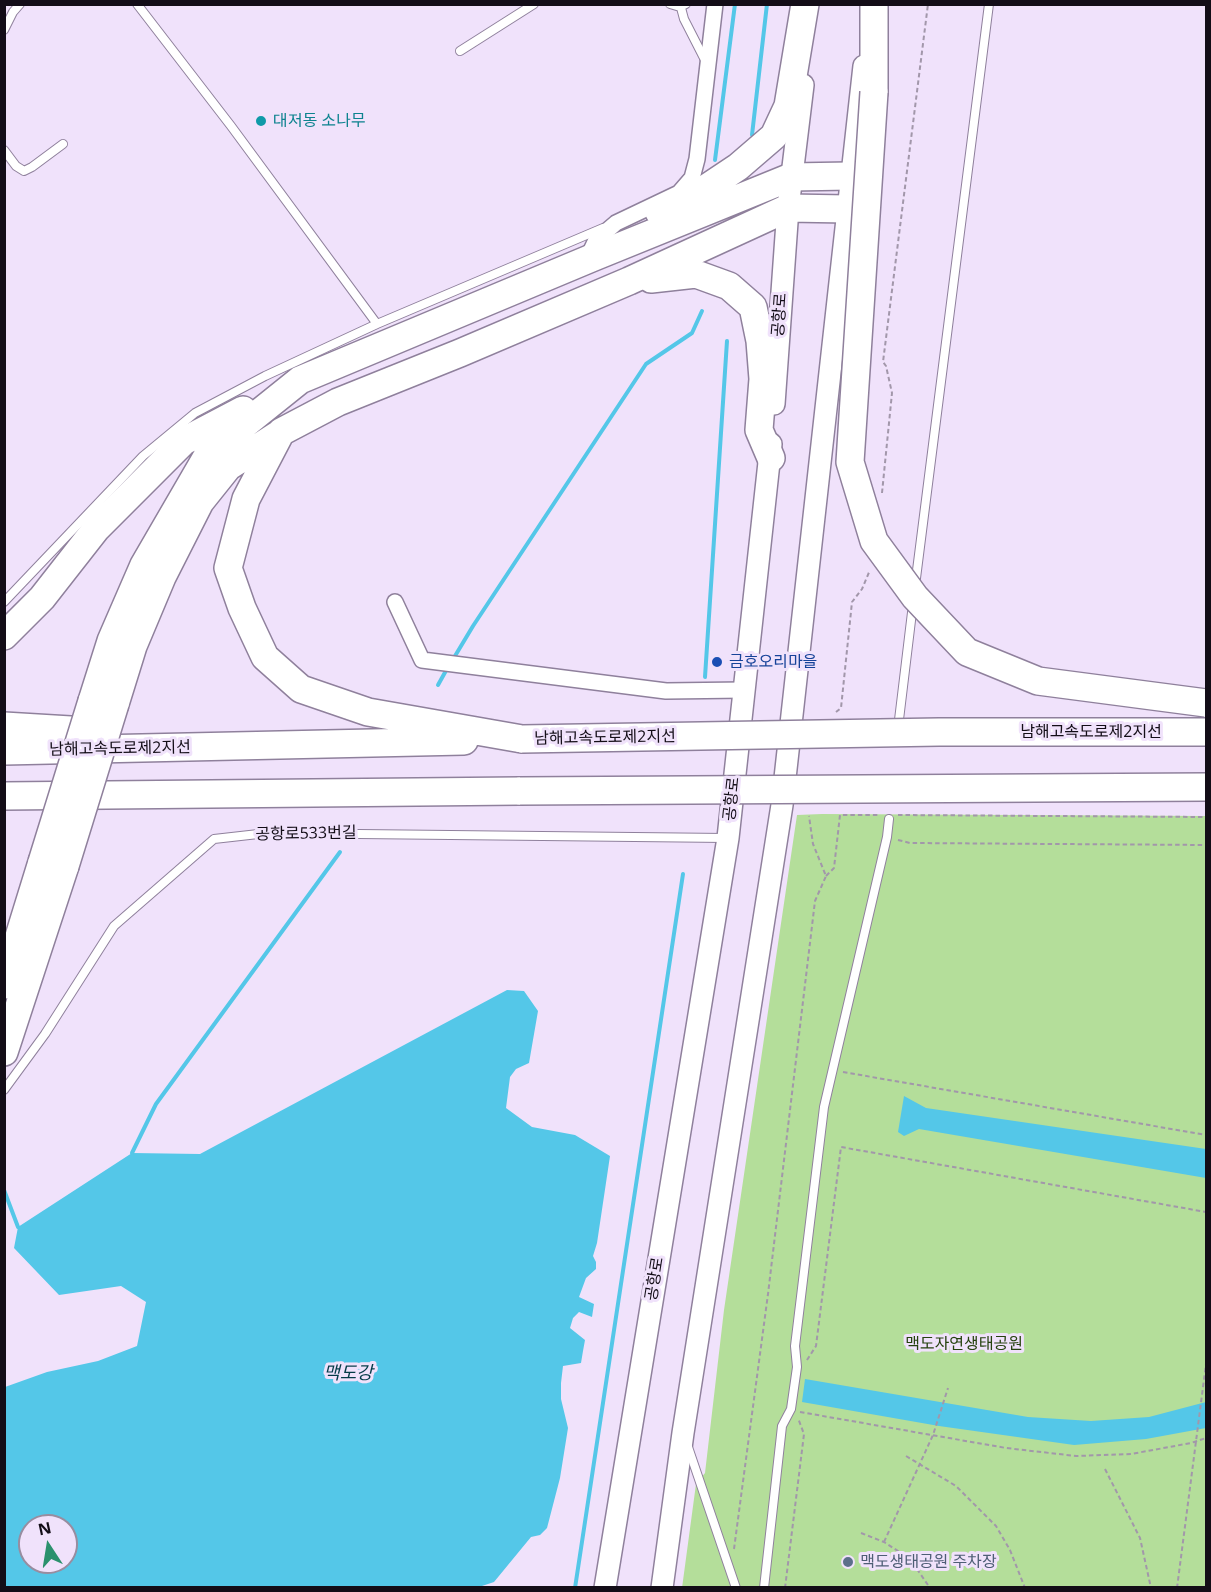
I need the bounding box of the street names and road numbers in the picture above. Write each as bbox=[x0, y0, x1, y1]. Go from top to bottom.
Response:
street label: 공항로 bbox=[769, 292, 791, 338]
street label: 남해고속도로제2지선 bbox=[1020, 722, 1162, 742]
street label: 남해고속도로제2지선 bbox=[534, 727, 676, 749]
street label: 남해고속도로제2지선 bbox=[49, 738, 191, 760]
street label: 공항로 bbox=[720, 776, 744, 822]
street label: 공항로533번길 bbox=[255, 824, 357, 844]
street label: 공항로 bbox=[642, 1256, 668, 1302]

